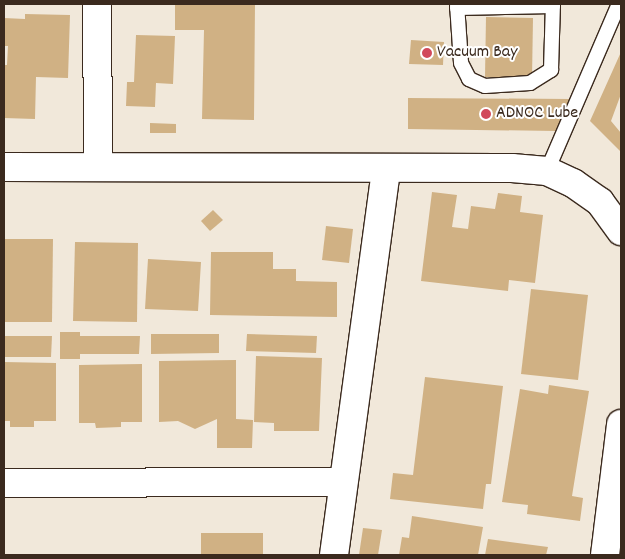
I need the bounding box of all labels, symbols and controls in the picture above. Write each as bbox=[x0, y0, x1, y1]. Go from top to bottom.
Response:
place label: Vacuum Bay bbox=[437, 42, 518, 64]
marker: Vacuum Bay bbox=[421, 47, 433, 59]
place label: ADNOC Lube bbox=[496, 103, 578, 125]
marker: ADNOC Lube bbox=[480, 108, 492, 120]

